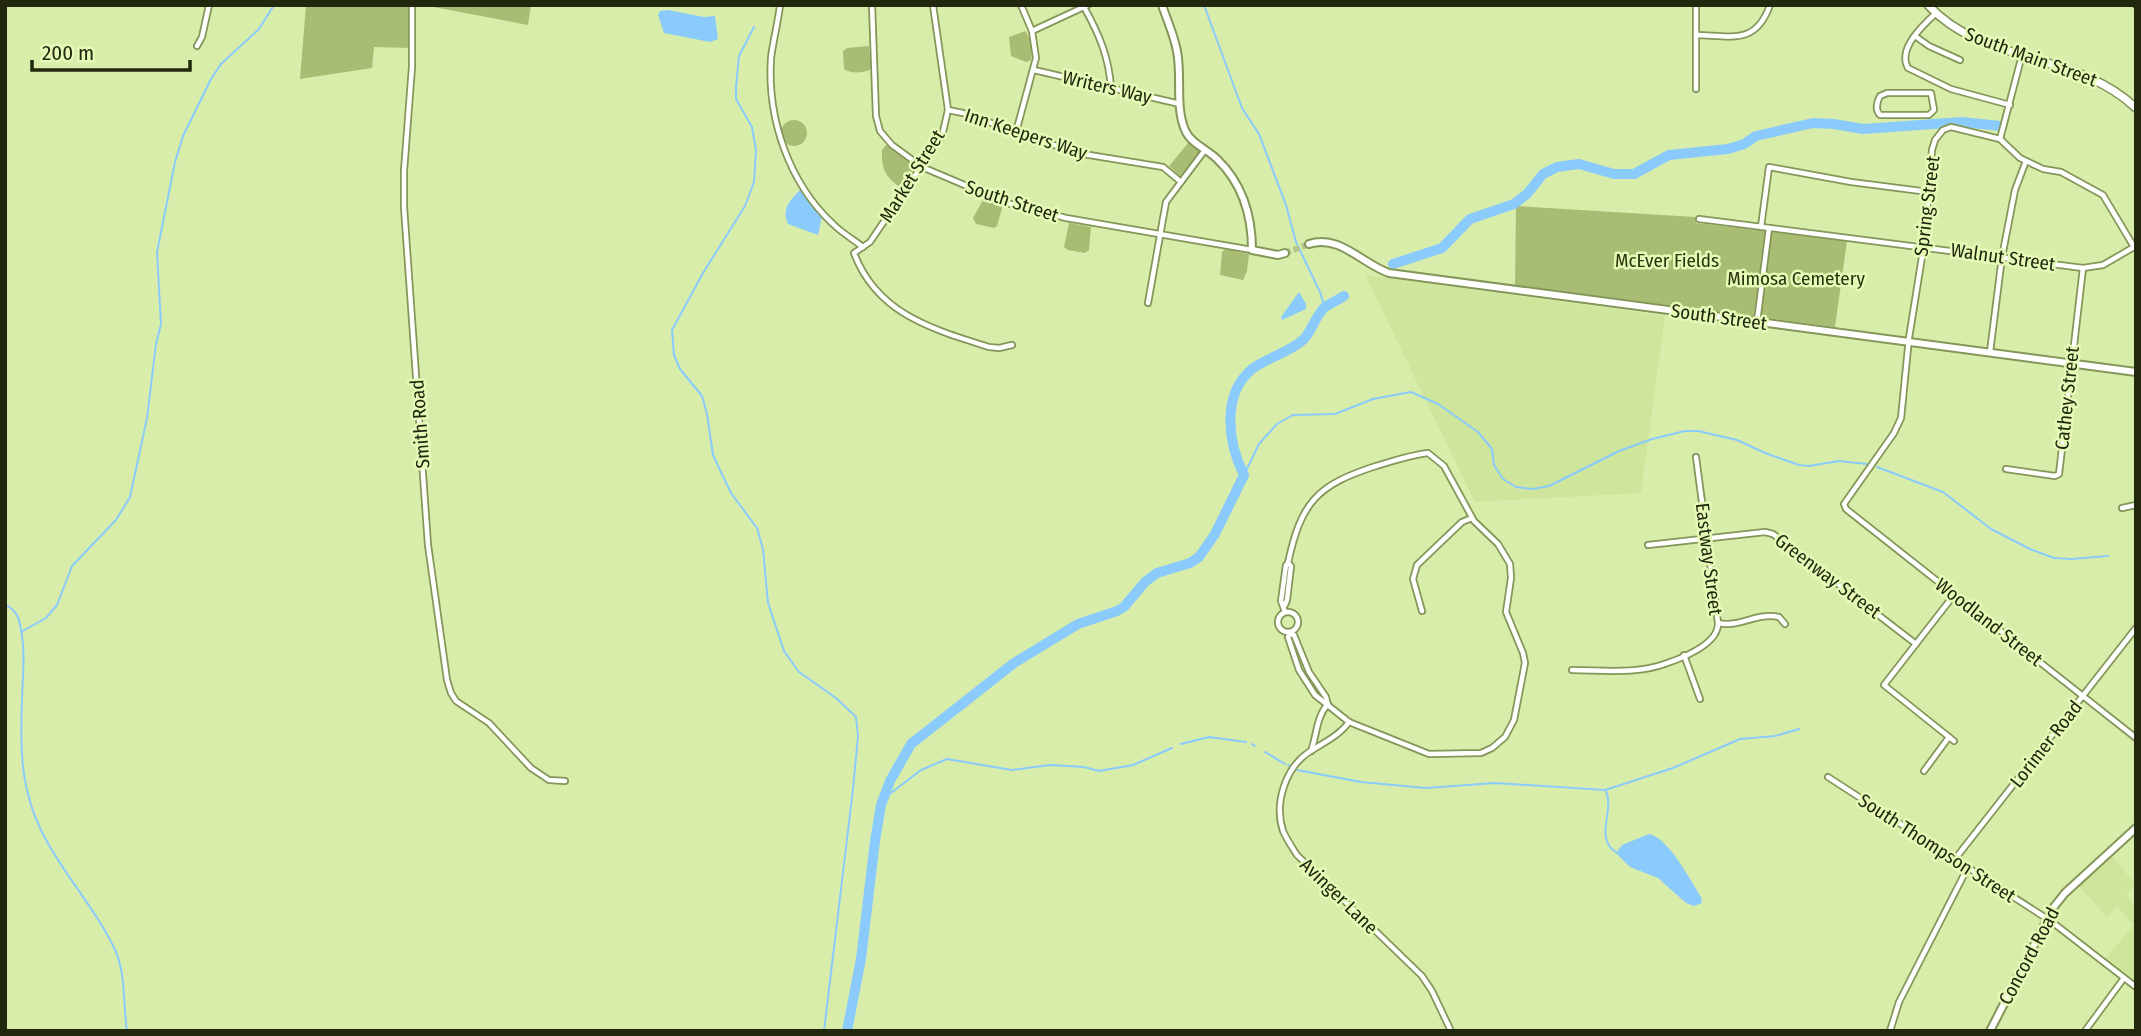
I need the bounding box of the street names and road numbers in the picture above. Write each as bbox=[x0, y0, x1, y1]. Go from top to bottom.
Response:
street label: South Main Street bbox=[1962, 22, 2101, 92]
street label: Writers Way bbox=[1060, 66, 1154, 109]
street label: Inn Keepers Way bbox=[962, 103, 1091, 165]
street label: Market Street bbox=[874, 125, 950, 227]
street label: Spring Street bbox=[1909, 154, 1945, 258]
street label: South Street bbox=[962, 175, 1062, 227]
street label: Walnut Street bbox=[1949, 238, 2057, 276]
street label: South Street bbox=[1669, 299, 1769, 335]
street label: Cathey Street bbox=[2050, 344, 2084, 451]
street label: Smith Road bbox=[405, 379, 435, 469]
street label: Eastway Street bbox=[1691, 501, 1727, 617]
street label: Greenway Street bbox=[1771, 529, 1886, 624]
street label: Woodland Street bbox=[1931, 573, 2048, 672]
street label: Lorimer Road bbox=[2005, 696, 2087, 792]
street label: South Thompson Street bbox=[1854, 789, 2021, 908]
street label: Avinger Lane bbox=[1295, 853, 1383, 939]
street label: Concord Road bbox=[1994, 903, 2064, 1009]

